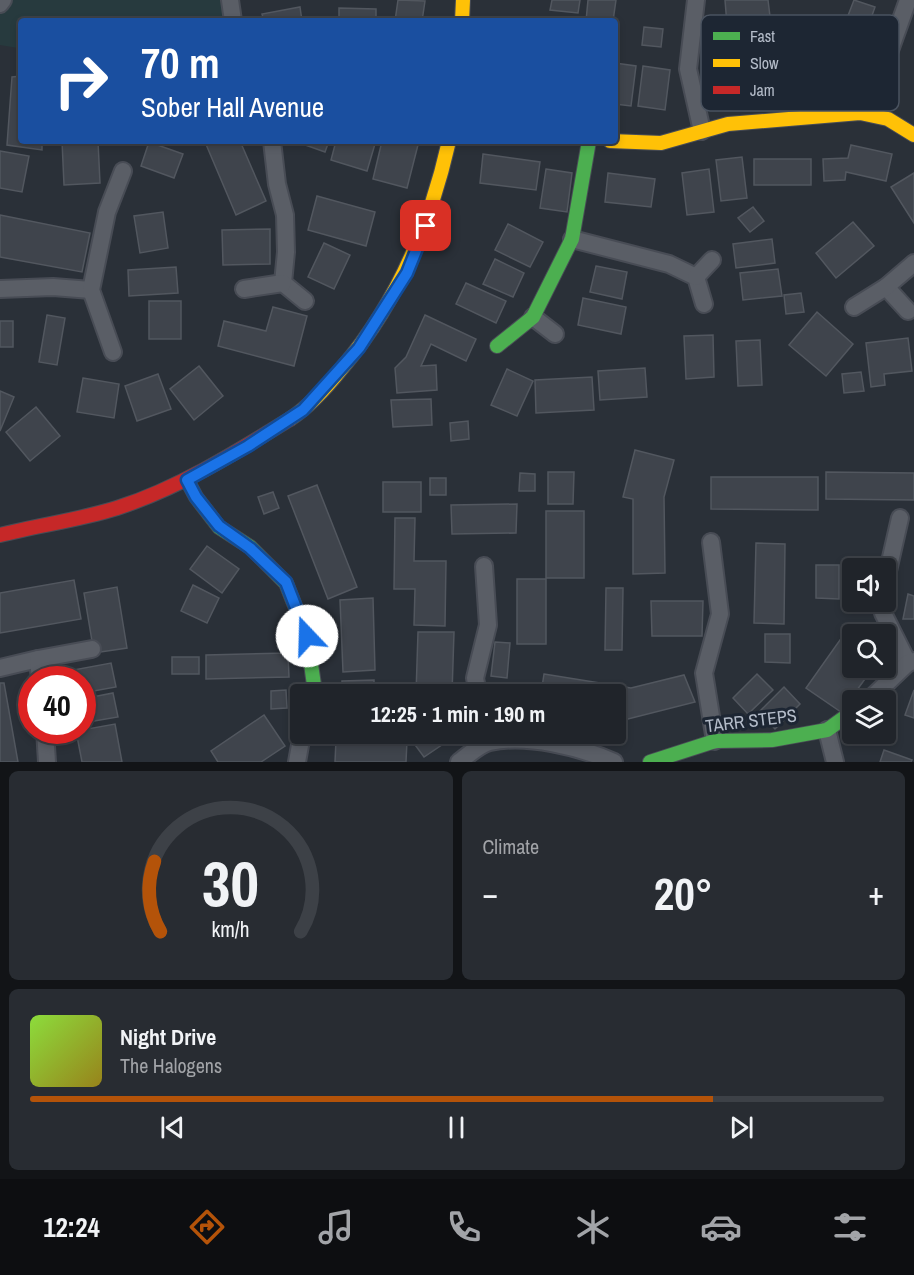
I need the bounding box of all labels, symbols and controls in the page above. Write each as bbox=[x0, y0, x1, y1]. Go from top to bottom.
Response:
legend bbox=[701, 15, 899, 111]
text: Fast bbox=[750, 25, 775, 47]
text: 70 m bbox=[141, 35, 220, 91]
icon: right bbox=[42, 42, 120, 120]
text: Slow bbox=[750, 52, 779, 74]
text: Jam bbox=[750, 79, 775, 101]
text: Sober Hall Avenue bbox=[141, 89, 324, 125]
pin bbox=[400, 200, 451, 251]
icon: arrive bbox=[409, 209, 442, 242]
map controls bbox=[842, 558, 896, 744]
button: sound bbox=[842, 558, 896, 612]
position arrow bbox=[275, 604, 339, 668]
button: search bbox=[842, 624, 896, 678]
speed limit sign: 40 bbox=[18, 666, 96, 744]
button: layers bbox=[842, 690, 896, 744]
text: 12:25 · 1 min · 190 m bbox=[371, 699, 545, 729]
street label: TARR STEPS bbox=[704, 702, 798, 738]
text: Climate bbox=[483, 833, 539, 860]
text: 30 bbox=[202, 841, 259, 925]
text: 20° bbox=[654, 863, 713, 924]
text: − bbox=[483, 871, 498, 915]
text: + bbox=[868, 871, 884, 915]
text: km/h bbox=[212, 916, 250, 945]
text: Night Drive bbox=[120, 1022, 216, 1052]
text: The Halogens bbox=[120, 1052, 222, 1079]
icon: previous bbox=[156, 1111, 189, 1144]
icon: pause bbox=[440, 1111, 473, 1144]
icon: next bbox=[725, 1111, 758, 1144]
icon: directions bbox=[186, 1206, 228, 1248]
icon: music bbox=[315, 1206, 357, 1248]
icon: phone bbox=[443, 1206, 485, 1248]
icon: climate bbox=[572, 1206, 614, 1248]
icon: car bbox=[700, 1206, 742, 1248]
icon: filters bbox=[829, 1206, 871, 1248]
text: 12:24 bbox=[43, 1209, 100, 1245]

